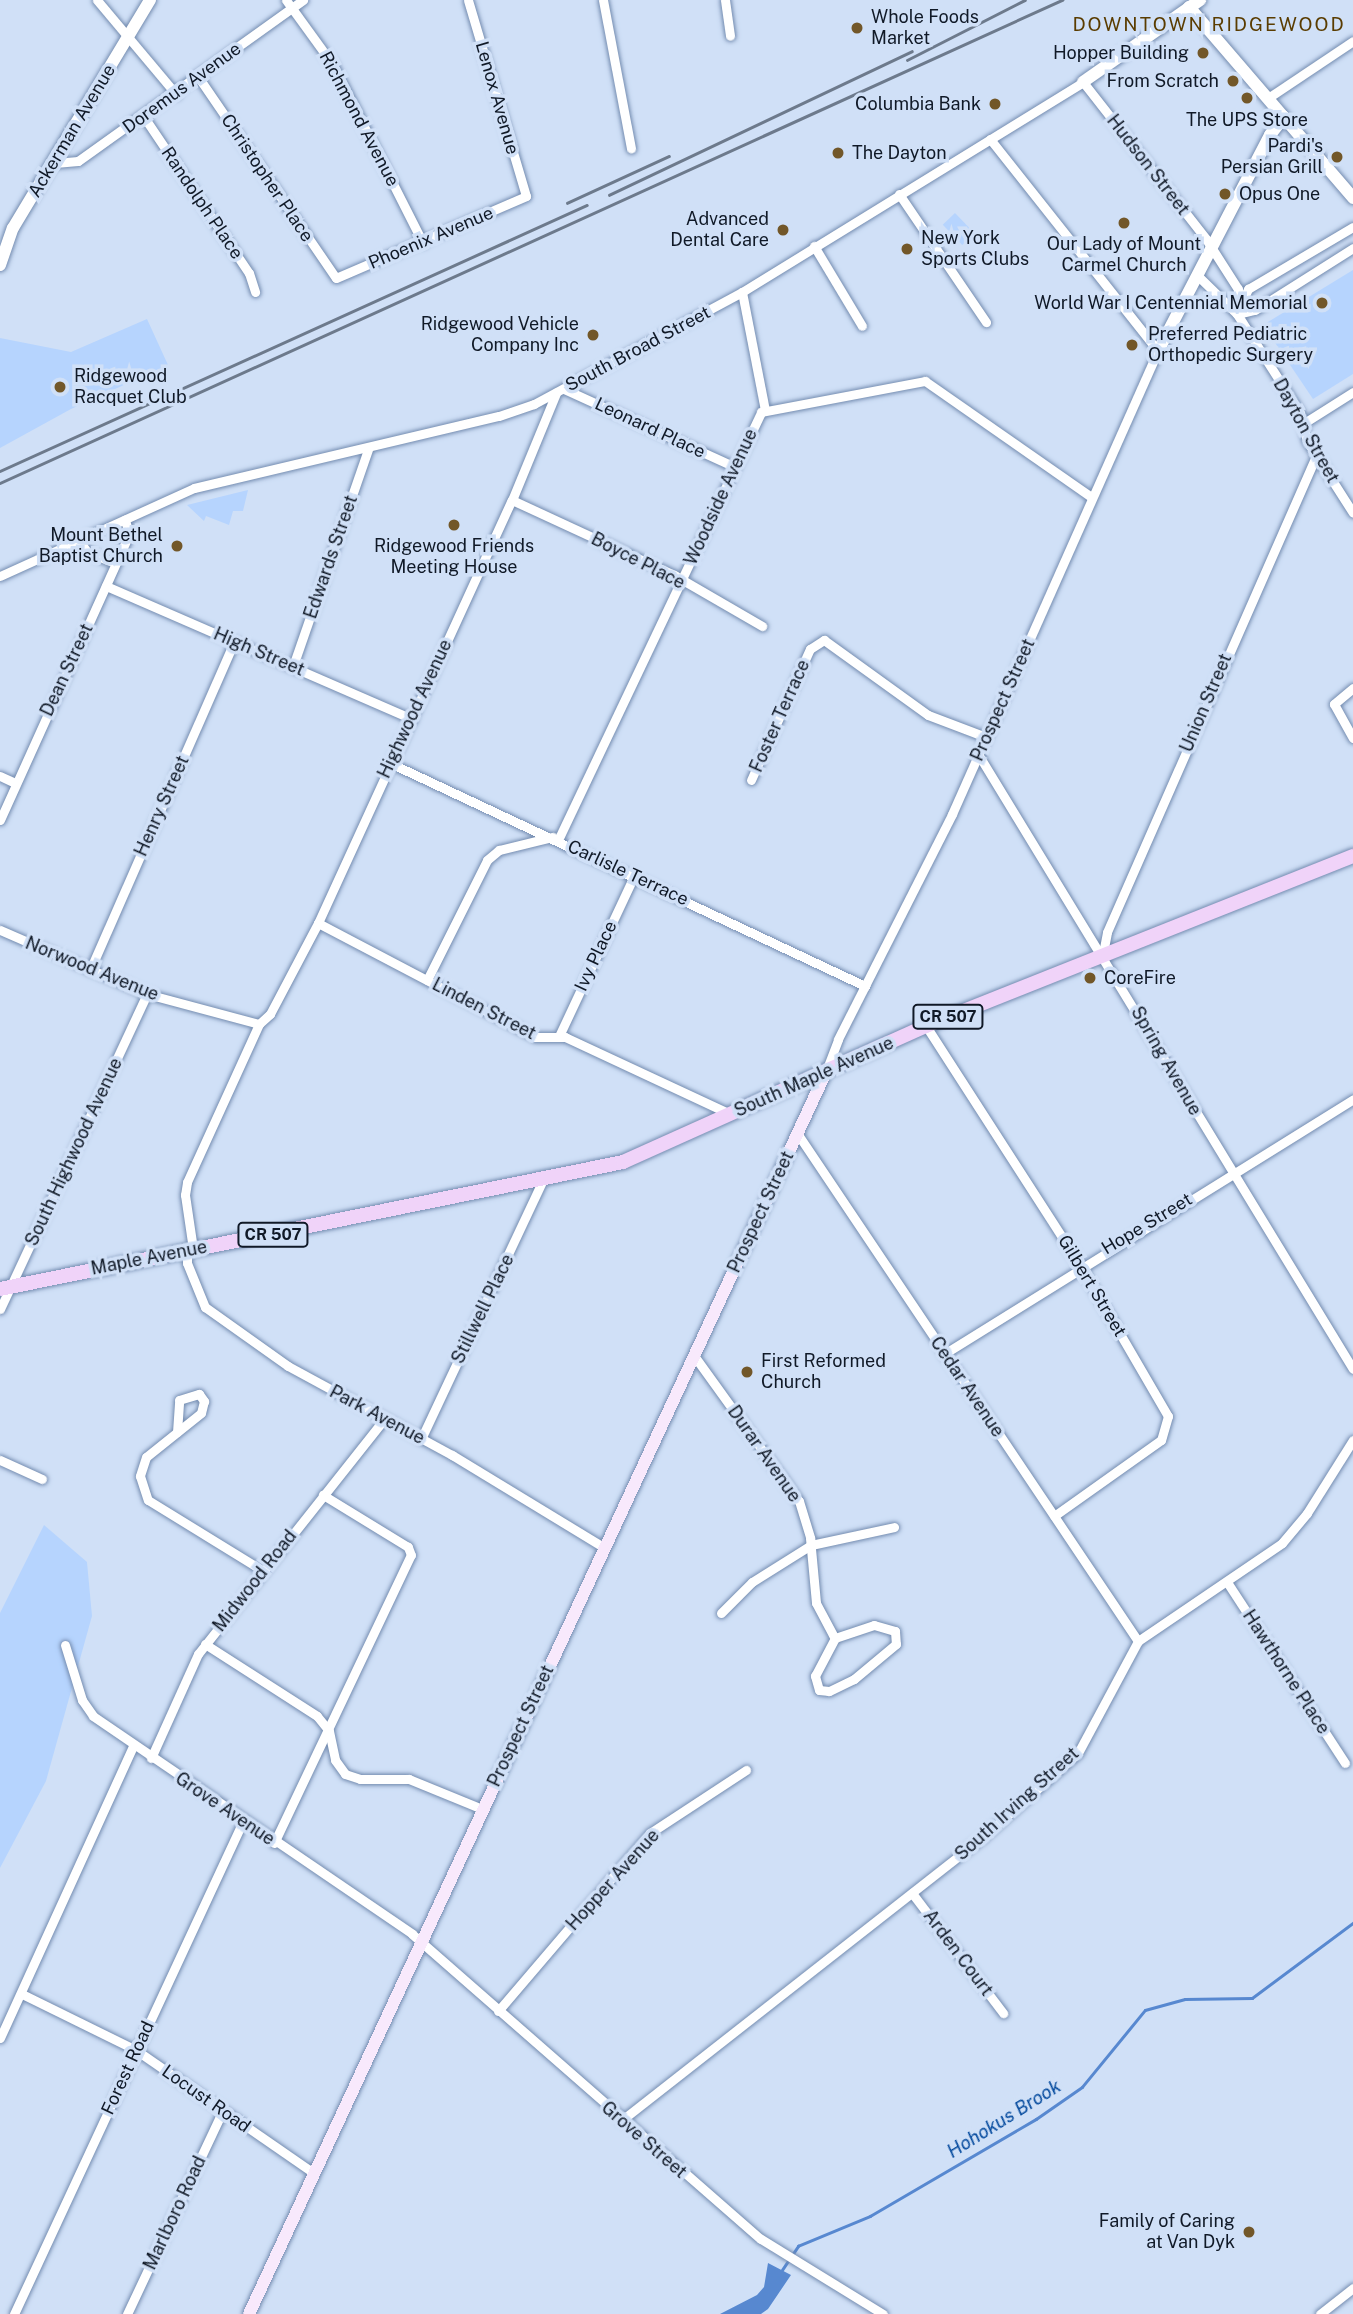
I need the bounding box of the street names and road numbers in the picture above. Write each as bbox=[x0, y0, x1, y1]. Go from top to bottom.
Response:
street label: Doremus Avenue bbox=[119, 38, 245, 138]
street label: Lenox Avenue bbox=[471, 39, 523, 157]
street label: Richmond Avenue bbox=[314, 48, 404, 190]
street label: Ackerman Avenue bbox=[24, 61, 120, 201]
street label: Christopher Place bbox=[216, 110, 318, 246]
street label: Hudson Street bbox=[1102, 110, 1194, 220]
street label: Randolph Place bbox=[156, 143, 248, 263]
street label: Phoenix Avenue bbox=[365, 202, 497, 274]
street label: South Broad Street bbox=[562, 302, 714, 396]
street label: Dayton Street bbox=[1268, 375, 1344, 487]
street label: Leonard Place bbox=[591, 393, 709, 463]
street label: Woodside Avenue bbox=[680, 425, 762, 569]
street label: Edwards Street bbox=[300, 492, 362, 622]
street label: Boyce Place bbox=[587, 528, 689, 594]
street label: Dean Street bbox=[36, 620, 98, 720]
street label: High Street bbox=[210, 623, 308, 681]
street label: Prospect Street bbox=[966, 635, 1040, 765]
street label: Highwood Avenue bbox=[373, 636, 457, 782]
street label: Union Street bbox=[1176, 650, 1236, 756]
street label: Foster Terrace bbox=[746, 656, 814, 776]
street label: Henry Street bbox=[130, 752, 194, 860]
street label: Carlisle Terrace bbox=[564, 836, 692, 910]
street label: Ivy Place bbox=[570, 917, 622, 995]
street label: Norwood Avenue bbox=[22, 932, 162, 1006]
street label: Linden Street bbox=[428, 974, 540, 1044]
street label: Spring Avenue bbox=[1126, 1003, 1206, 1119]
road number: CR 507 bbox=[911, 1004, 985, 1030]
street label: South Maple Avenue bbox=[731, 1032, 897, 1122]
street label: South Highwood Avenue bbox=[21, 1055, 127, 1249]
street label: Prospect Street bbox=[723, 1148, 799, 1276]
street label: Hope Street bbox=[1098, 1189, 1196, 1259]
road number: CR 507 bbox=[236, 1222, 310, 1247]
street label: Gilbert Street bbox=[1053, 1231, 1131, 1341]
street label: Maple Avenue bbox=[89, 1236, 209, 1280]
street label: Stillwell Place bbox=[447, 1251, 519, 1367]
street label: Cedar Avenue bbox=[925, 1333, 1009, 1441]
street label: Park Avenue bbox=[326, 1381, 428, 1449]
street label: Durar Avenue bbox=[723, 1402, 805, 1506]
street label: Midwood Road bbox=[209, 1526, 301, 1636]
street label: Hawthorne Place bbox=[1238, 1606, 1334, 1738]
street label: Prospect Street bbox=[483, 1662, 559, 1790]
street label: South Irving Street bbox=[951, 1743, 1083, 1865]
street label: Grove Avenue bbox=[171, 1768, 279, 1850]
street label: Hopper Avenue bbox=[562, 1825, 664, 1935]
street label: Arden Court bbox=[919, 1906, 997, 2000]
street label: Forest Road bbox=[97, 2018, 159, 2118]
street label: Locust Road bbox=[157, 2061, 255, 2137]
street label: Grove Street bbox=[597, 2097, 691, 2183]
street label: Marlboro Road bbox=[139, 2153, 211, 2273]

